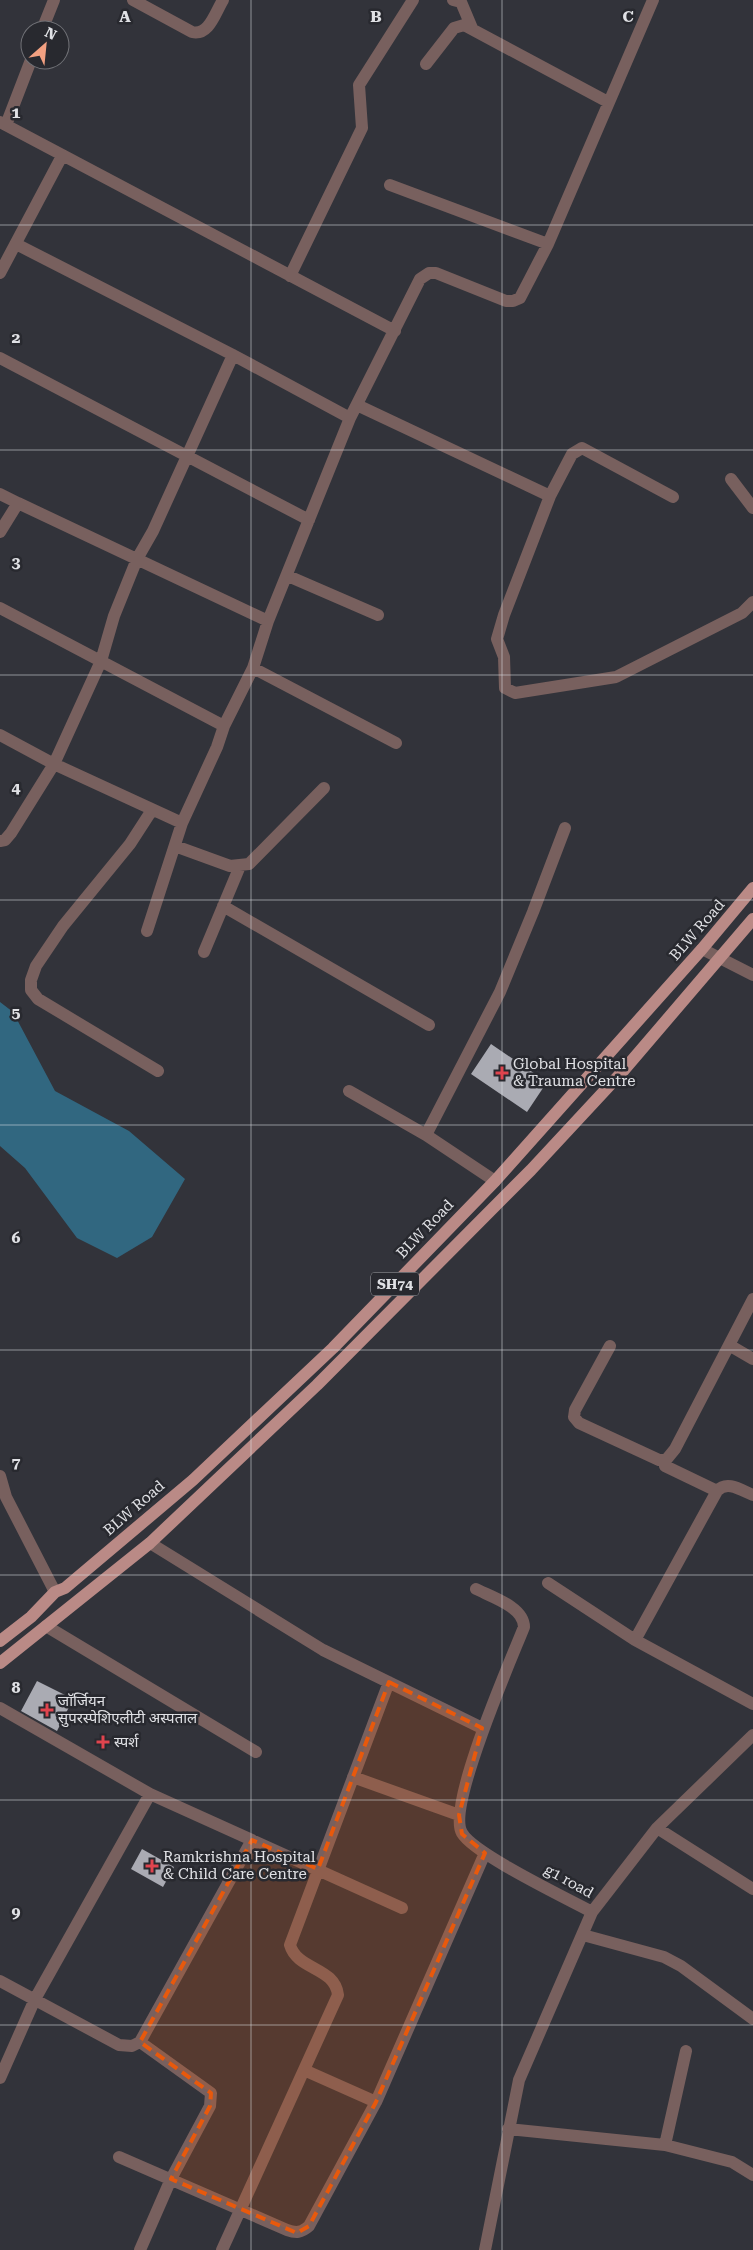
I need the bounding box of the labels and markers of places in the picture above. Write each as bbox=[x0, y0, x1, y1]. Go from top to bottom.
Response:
place label: Global Hospital & Trauma Centre bbox=[513, 1055, 635, 1090]
marker: Global Hospital & Trauma Centre bbox=[495, 1066, 509, 1080]
place label: जाॅर्जियन सुपरस्पेशिएलीटी अस्पताल bbox=[58, 1692, 198, 1728]
marker: जाॅर्जियन सुपरस्पेशिएलीटी अस्पताल bbox=[40, 1703, 54, 1717]
place label: स्पर्श bbox=[114, 1733, 140, 1751]
marker: स्पर्श bbox=[96, 1735, 110, 1749]
place label: Ramkrishna Hospital & Child Care Centre bbox=[163, 1848, 316, 1883]
marker: Ramkrishna Hospital & Child Care Centre bbox=[145, 1859, 159, 1873]

